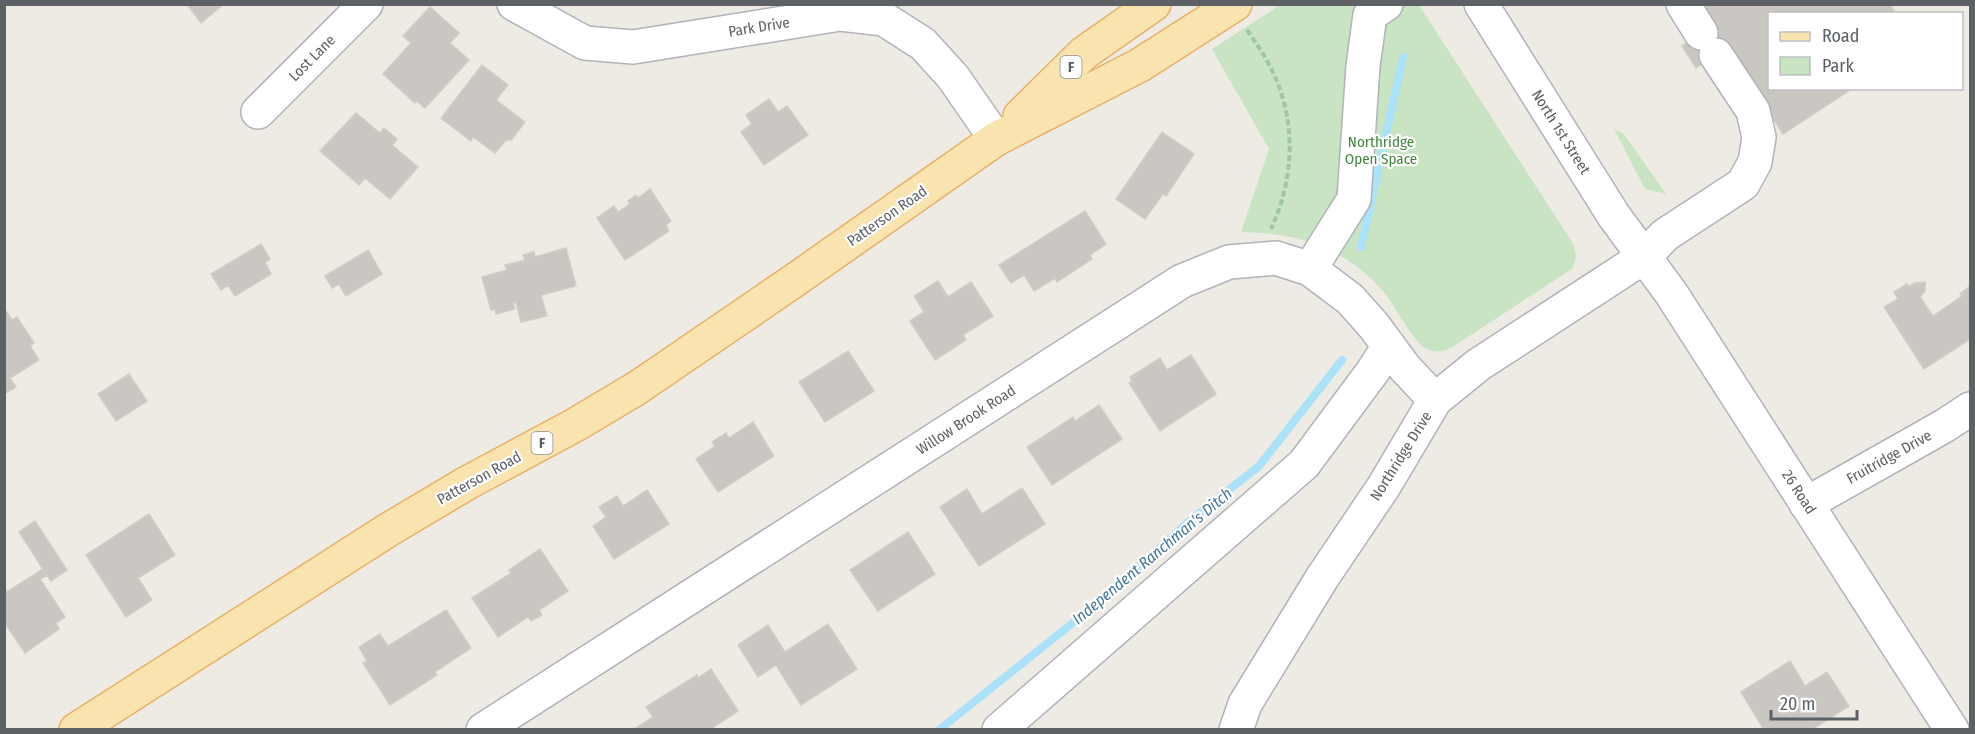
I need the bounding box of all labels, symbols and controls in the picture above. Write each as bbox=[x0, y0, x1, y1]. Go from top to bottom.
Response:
legend bbox=[1768, 12, 1963, 90]
street label: Park Drive bbox=[727, 13, 791, 41]
text: Road bbox=[1822, 25, 1859, 47]
street label: Lost Lane bbox=[285, 31, 339, 85]
text: Park bbox=[1822, 55, 1855, 77]
road number: F bbox=[1060, 56, 1082, 78]
street label: North 1st Street bbox=[1528, 86, 1594, 178]
park label: Northridge Open Space bbox=[1345, 133, 1417, 168]
street label: Patterson Road bbox=[844, 182, 930, 250]
street label: Willow Brook Road bbox=[913, 381, 1019, 459]
street label: Northridge Drive bbox=[1366, 408, 1436, 504]
street label: Fruitridge Drive bbox=[1843, 426, 1935, 488]
road number: F bbox=[532, 432, 552, 454]
street label: Patterson Road bbox=[434, 448, 524, 508]
street label: 26 Road bbox=[1778, 467, 1820, 517]
water label: Independent Ranchman's Ditch bbox=[1068, 484, 1236, 628]
scale bar bbox=[1771, 683, 1856, 721]
text: 20 m bbox=[1780, 693, 1815, 715]

